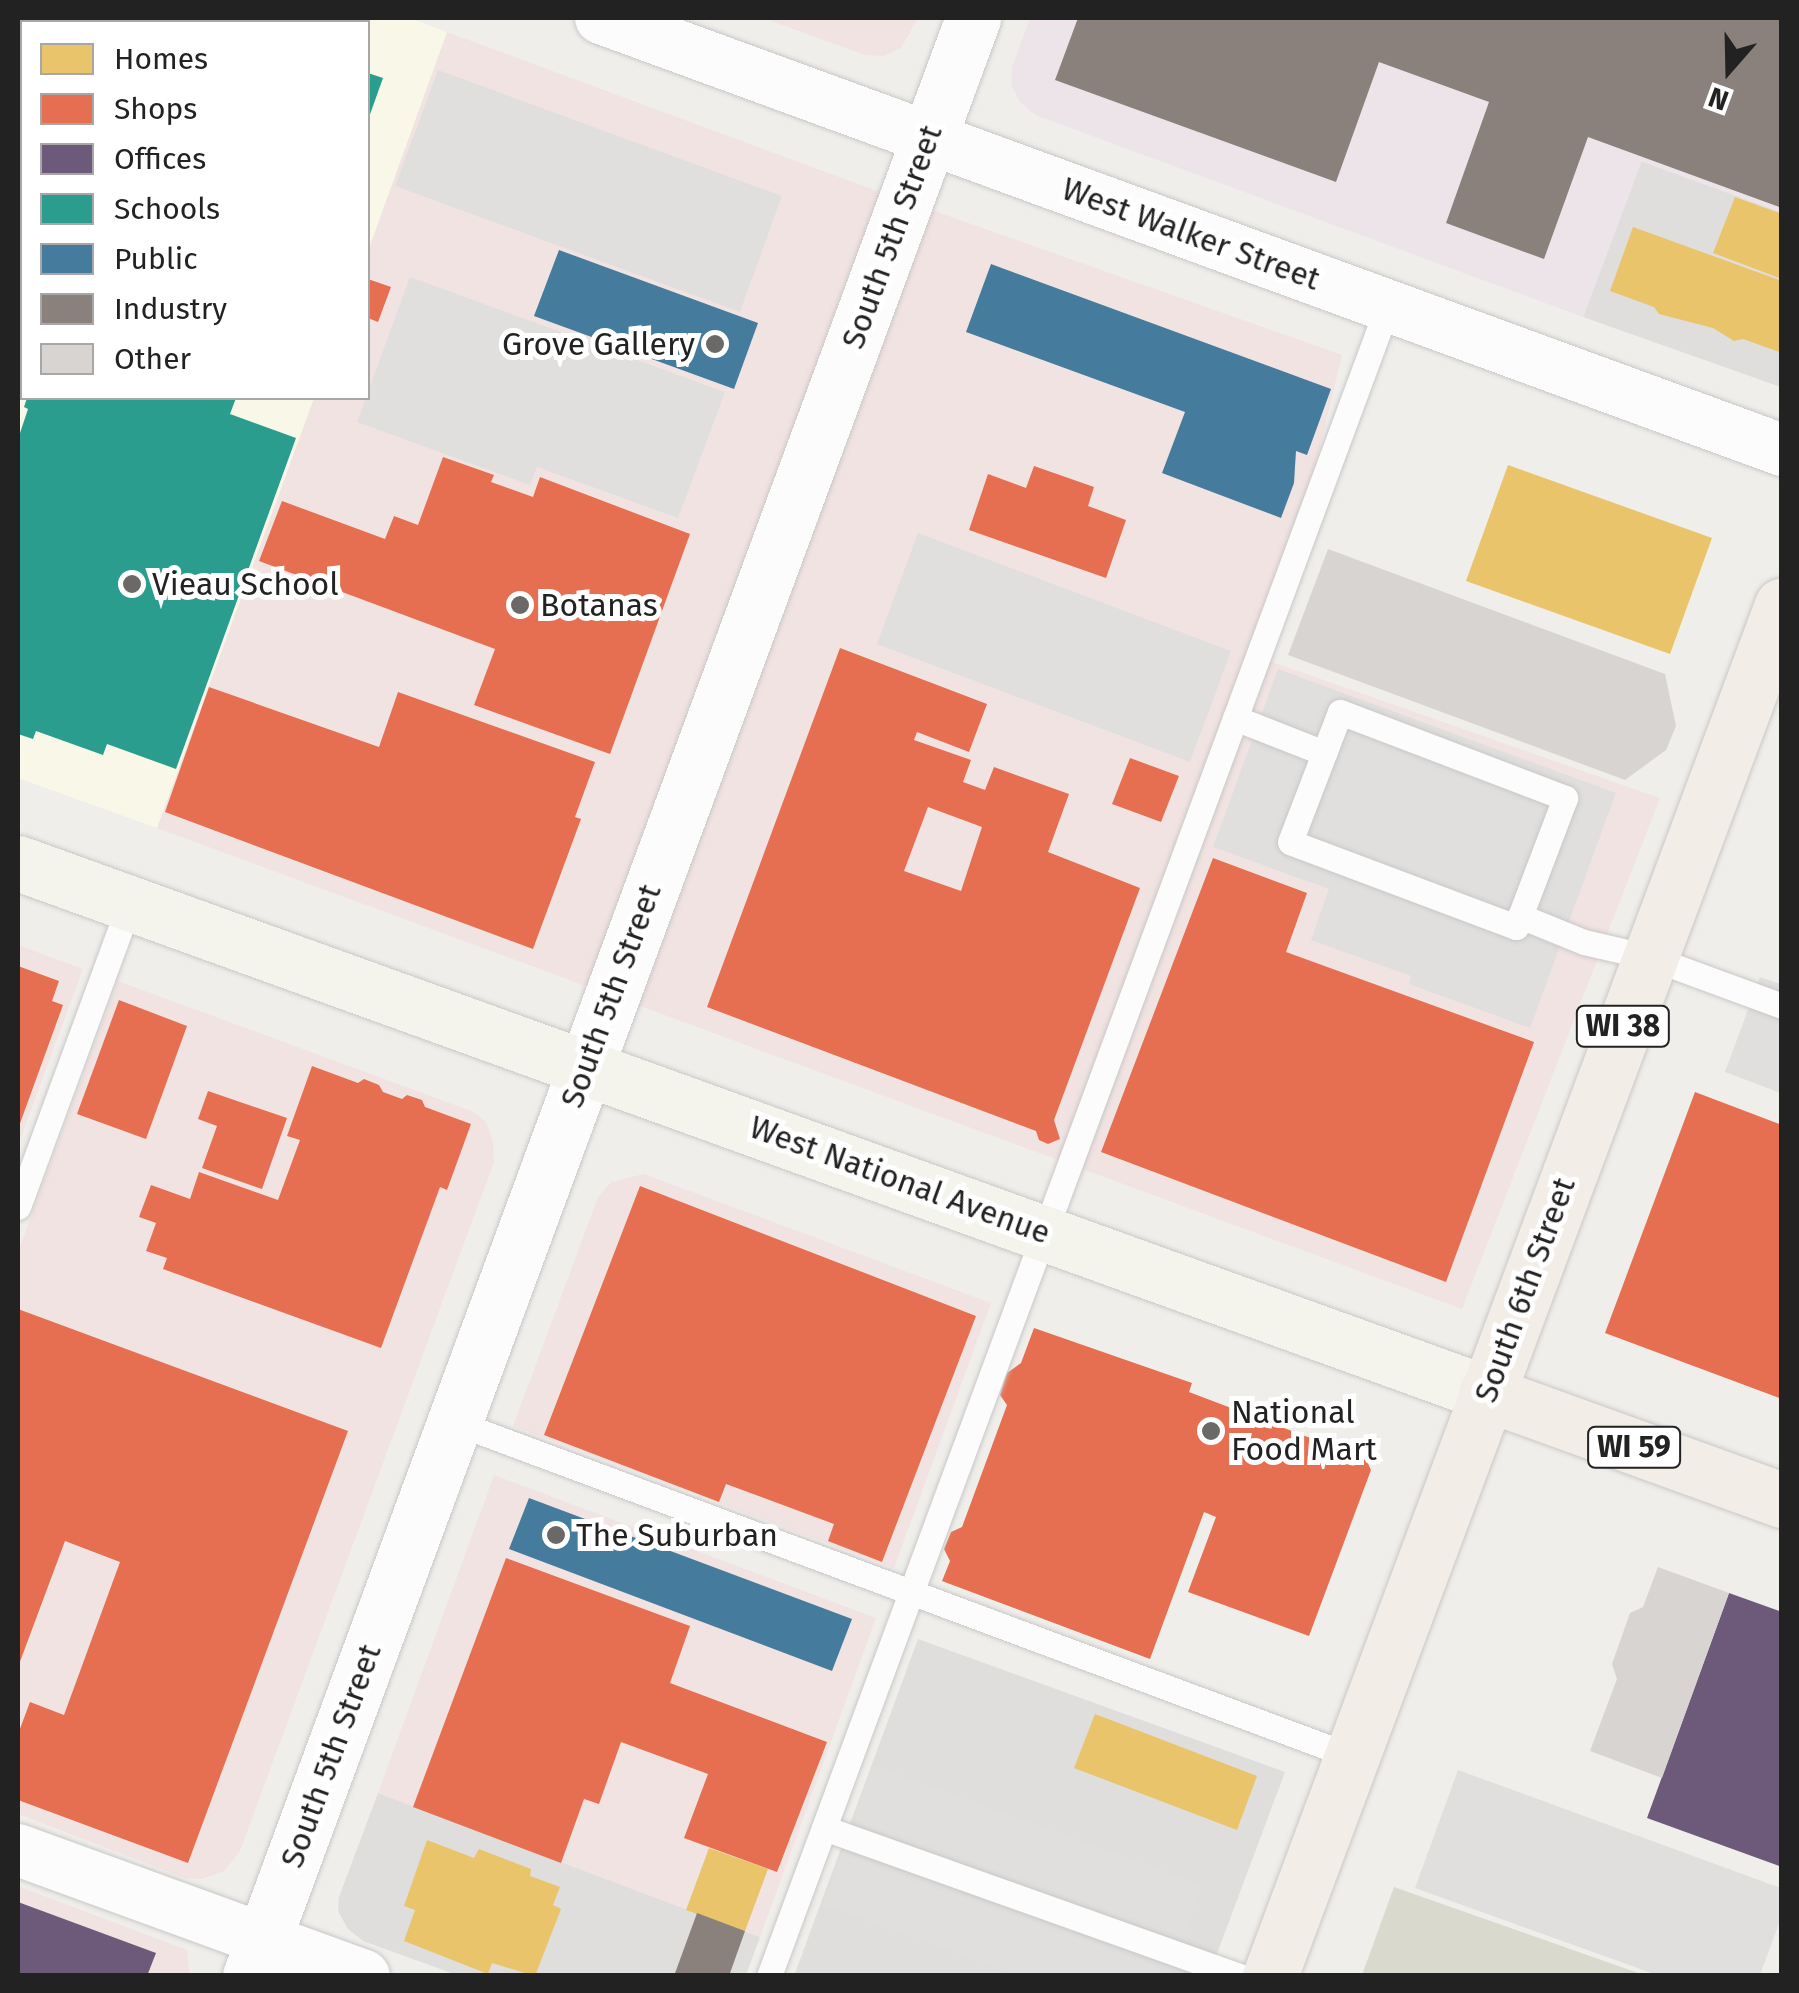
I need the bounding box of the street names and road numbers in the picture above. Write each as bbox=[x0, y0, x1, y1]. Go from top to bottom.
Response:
street label: South 5th Street bbox=[834, 120, 950, 354]
street label: West Walker Street bbox=[1057, 170, 1325, 298]
street label: South 5th Street bbox=[553, 879, 669, 1113]
road number: WI 38 bbox=[1576, 1001, 1670, 1051]
street label: West National Avenue bbox=[745, 1108, 1055, 1252]
street label: South 6th Street bbox=[1467, 1172, 1583, 1408]
road number: WI 59 bbox=[1586, 1422, 1682, 1472]
street label: South 5th Street bbox=[273, 1639, 389, 1873]

